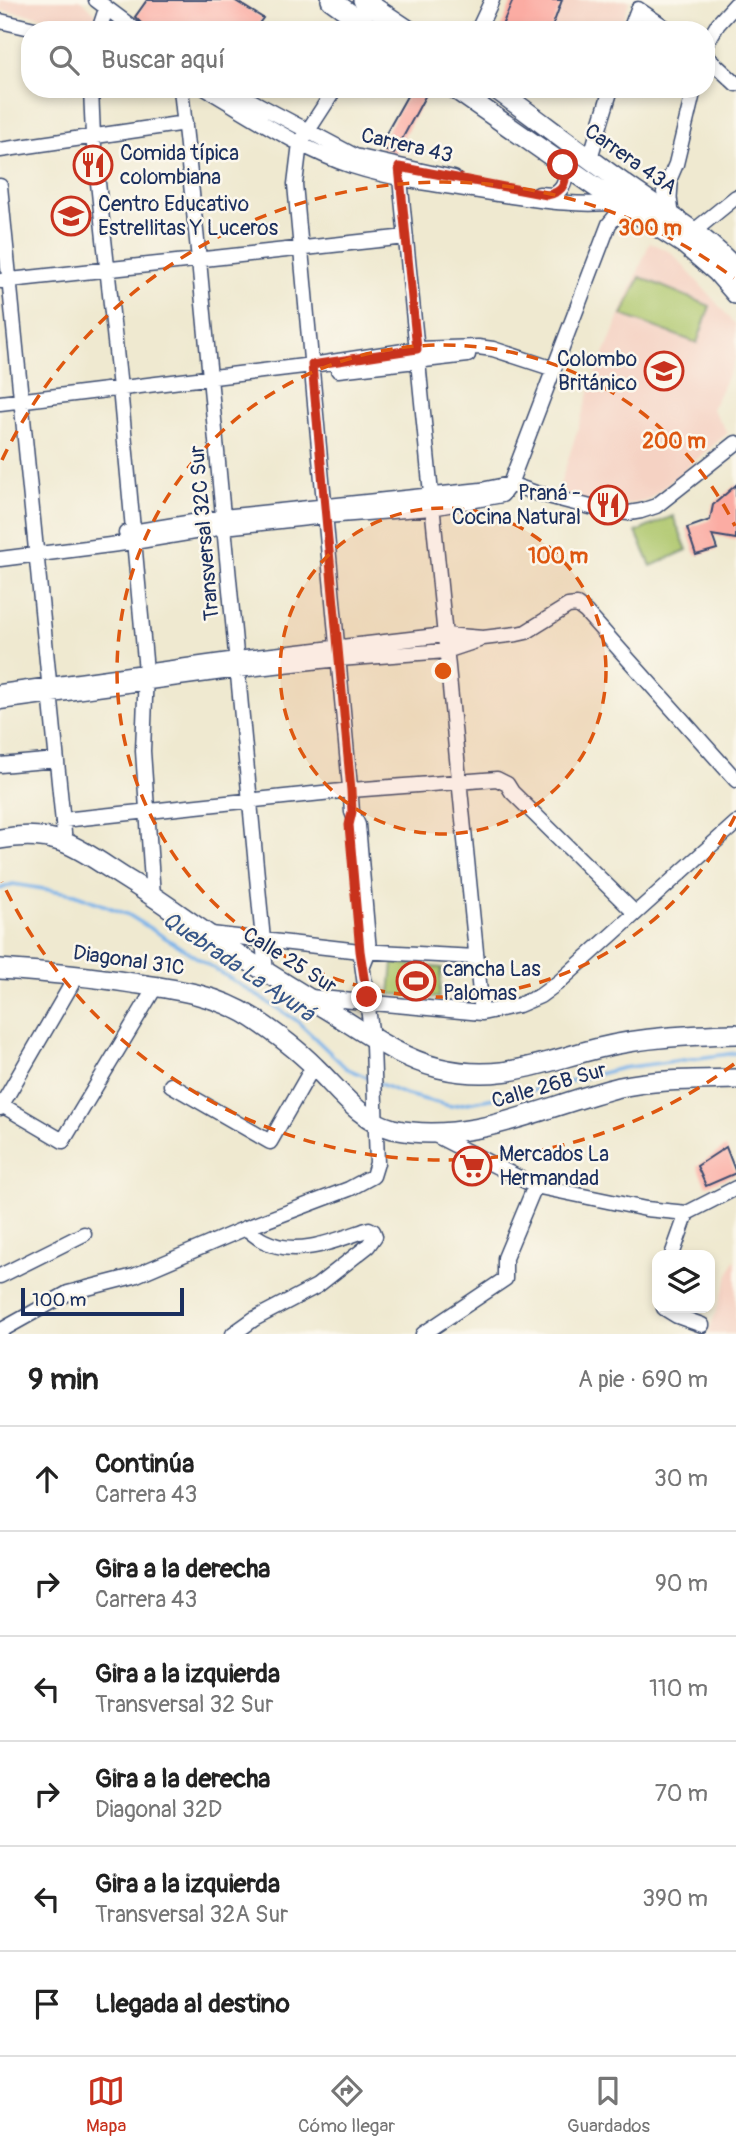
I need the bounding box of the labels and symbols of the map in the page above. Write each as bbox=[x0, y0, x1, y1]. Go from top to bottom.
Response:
street label: Carrera 43A bbox=[579, 118, 682, 201]
street label: Carrera 43 bbox=[358, 122, 455, 169]
place label: Comida típica colombiana bbox=[120, 140, 239, 191]
restaurant icon: Comida típica colombiana bbox=[72, 144, 114, 186]
route start bbox=[547, 149, 578, 180]
place label: Centro Educativo Estrellitas Y Luceros bbox=[98, 191, 279, 242]
school or university icon: Centro Educativo Estrellitas Y Luceros bbox=[50, 195, 92, 237]
text: 300 m bbox=[618, 215, 682, 242]
place label: Colombo Británico bbox=[557, 346, 637, 397]
school or university icon: Colombo Británico bbox=[643, 350, 685, 392]
text: 200 m bbox=[642, 428, 706, 455]
street label: Transversal 32C Sur bbox=[183, 444, 226, 622]
place label: Praná - Cocina Natural bbox=[452, 480, 581, 531]
restaurant icon: Praná - Cocina Natural bbox=[587, 484, 629, 526]
text: 100 m bbox=[528, 543, 588, 570]
centre of rings bbox=[431, 659, 455, 683]
water label: Quebrada La Ayurá bbox=[157, 905, 321, 1029]
street label: Calle 25 Sur bbox=[238, 921, 342, 1000]
street label: Diagonal 31C bbox=[71, 939, 186, 982]
place label: cancha Las Palomas bbox=[443, 956, 541, 1007]
sports icon: cancha Las Palomas bbox=[395, 960, 437, 1002]
route end bbox=[351, 981, 382, 1012]
street label: Calle 26B Sur bbox=[489, 1056, 610, 1115]
place label: Mercados La Hermandad bbox=[499, 1141, 609, 1192]
supermarket icon: Mercados La Hermandad bbox=[451, 1145, 493, 1187]
scale bar bbox=[21, 1285, 184, 1317]

